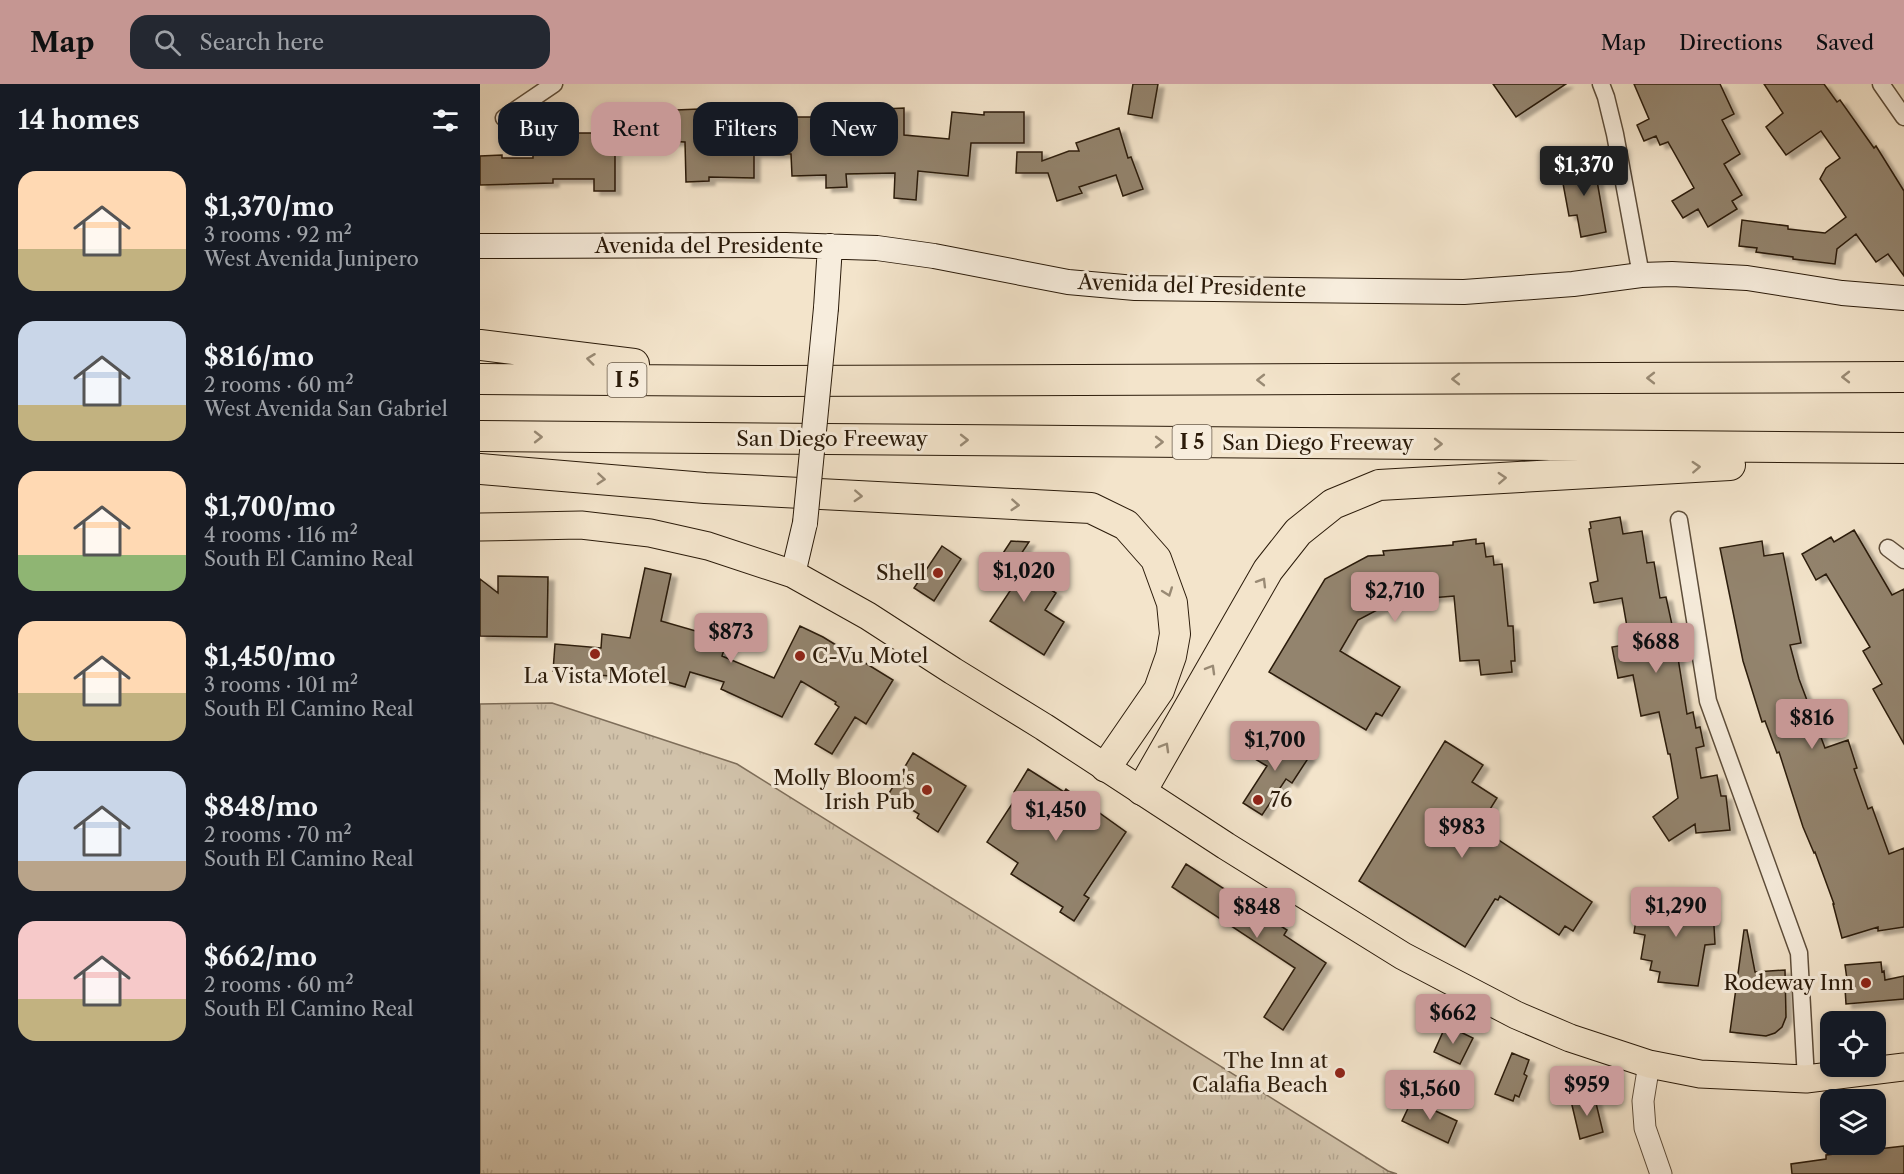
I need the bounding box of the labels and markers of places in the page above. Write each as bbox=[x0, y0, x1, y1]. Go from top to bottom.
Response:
pin: $1,370 bbox=[1535, 146, 1633, 197]
pin: $1,020 bbox=[975, 552, 1073, 603]
place label: Shell bbox=[876, 560, 926, 585]
marker: Shell bbox=[931, 566, 945, 580]
pin: $2,710 bbox=[1346, 572, 1444, 623]
pin: $873 bbox=[695, 613, 767, 664]
pin: $688 bbox=[1620, 623, 1692, 674]
place label: C-Vu Motel bbox=[812, 643, 928, 668]
marker: La Vista Motel bbox=[588, 647, 602, 661]
marker: C-Vu Motel bbox=[793, 649, 807, 663]
place label: La Vista Motel bbox=[524, 663, 666, 688]
pin: $816 bbox=[1776, 699, 1848, 750]
pin: $1,700 bbox=[1226, 721, 1324, 772]
place label: Molly Bloom's Irish Pub bbox=[773, 765, 915, 814]
marker: Molly Bloom's Irish Pub bbox=[920, 783, 934, 797]
place label: 76 bbox=[1270, 787, 1292, 812]
pin: $1,450 bbox=[1007, 791, 1105, 842]
marker: 76 bbox=[1251, 793, 1265, 807]
pin: $983 bbox=[1426, 808, 1498, 859]
pin: $1,290 bbox=[1627, 887, 1725, 938]
pin: $848 bbox=[1221, 888, 1293, 939]
place label: Rodeway Inn bbox=[1724, 970, 1854, 995]
marker: Rodeway Inn bbox=[1859, 976, 1873, 990]
pin: $662 bbox=[1417, 994, 1489, 1045]
place label: The Inn at Calafia Beach bbox=[1192, 1048, 1329, 1097]
marker: The Inn at Calafia Beach bbox=[1333, 1066, 1347, 1080]
pin: $959 bbox=[1551, 1066, 1623, 1117]
pin: $1,560 bbox=[1381, 1070, 1479, 1121]

